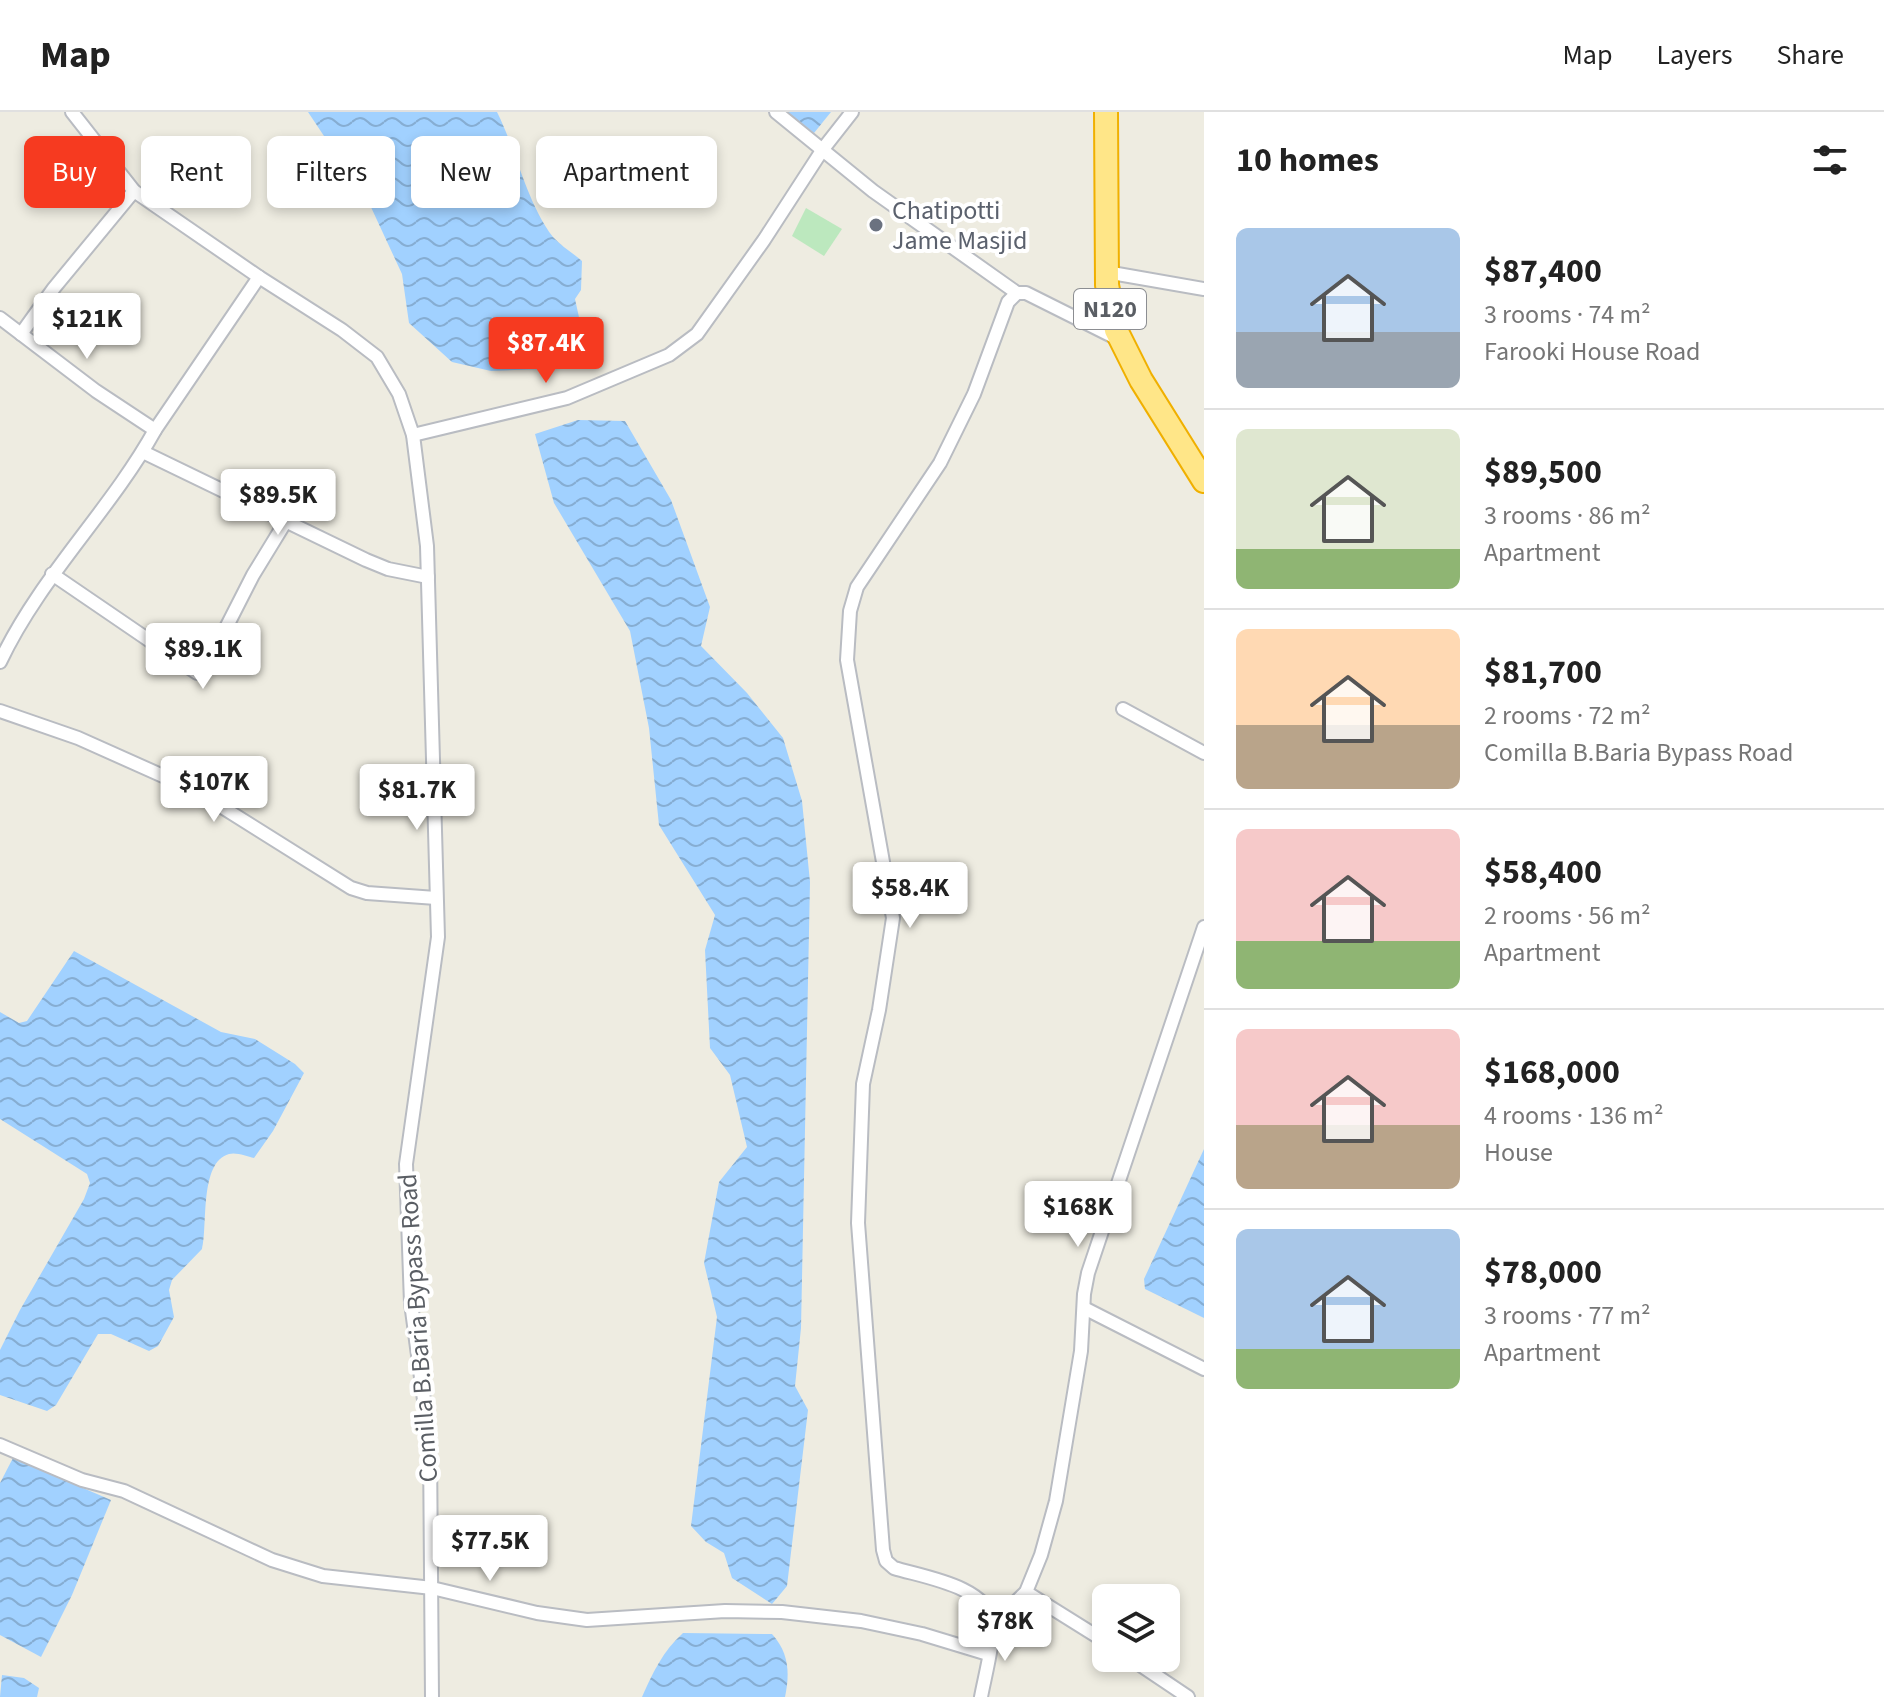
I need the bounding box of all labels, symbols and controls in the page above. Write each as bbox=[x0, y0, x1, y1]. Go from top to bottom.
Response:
text: Map bbox=[40, 28, 111, 82]
text: Map bbox=[1562, 35, 1612, 75]
text: Layers bbox=[1656, 35, 1732, 75]
text: Share bbox=[1776, 35, 1844, 75]
chip: Buy bbox=[24, 136, 125, 208]
chip: Rent bbox=[141, 136, 251, 208]
chip: Filters bbox=[267, 136, 395, 208]
chip: New bbox=[411, 136, 520, 208]
chip: Apartment bbox=[536, 136, 717, 208]
text: 10 homes bbox=[1236, 136, 1379, 185]
icon: filters bbox=[1808, 138, 1852, 182]
place label: Chatipotti Jame Masjid bbox=[892, 192, 1027, 259]
marker: Chatipotti Jame Masjid bbox=[867, 216, 885, 234]
text: $87,400 bbox=[1484, 247, 1602, 296]
icon: home bbox=[1300, 260, 1396, 356]
road number: N120 bbox=[1074, 289, 1146, 329]
pin: $121K bbox=[31, 293, 143, 361]
text: 3 rooms · 74 m² bbox=[1484, 296, 1651, 333]
text: $121K bbox=[52, 300, 122, 337]
pin: $87.4K bbox=[481, 317, 611, 385]
text: $87.4K bbox=[507, 324, 585, 361]
text: Farooki House Road bbox=[1484, 333, 1700, 370]
text: $89,500 bbox=[1484, 448, 1602, 497]
icon: home bbox=[1300, 461, 1396, 557]
pin: $89.5K bbox=[213, 469, 343, 537]
text: $89.5K bbox=[239, 476, 317, 513]
text: 3 rooms · 86 m² bbox=[1484, 497, 1651, 534]
text: Apartment bbox=[1484, 534, 1601, 571]
pin: $89.1K bbox=[138, 623, 268, 691]
text: $89.1K bbox=[164, 630, 242, 667]
text: $81,700 bbox=[1484, 648, 1602, 697]
icon: home bbox=[1300, 661, 1396, 757]
text: 2 rooms · 72 m² bbox=[1484, 697, 1651, 734]
text: Comilla B.Baria Bypass Road bbox=[1484, 734, 1793, 771]
pin: $107K bbox=[158, 756, 270, 824]
text: $107K bbox=[179, 763, 249, 800]
pin: $81.7K bbox=[352, 764, 482, 832]
text: $81.7K bbox=[378, 771, 456, 808]
text: $58,400 bbox=[1484, 848, 1602, 897]
icon: home bbox=[1300, 861, 1396, 957]
pin: $58.4K bbox=[845, 862, 975, 930]
text: $58.4K bbox=[871, 869, 949, 906]
text: 2 rooms · 56 m² bbox=[1484, 897, 1651, 934]
text: Apartment bbox=[1484, 934, 1601, 971]
text: $168,000 bbox=[1484, 1048, 1620, 1097]
icon: home bbox=[1300, 1061, 1396, 1157]
text: 4 rooms · 136 m² bbox=[1484, 1097, 1663, 1134]
text: House bbox=[1484, 1134, 1553, 1171]
street label: Comilla B.Baria Bypass Road bbox=[389, 1172, 447, 1484]
pin: $168K bbox=[1022, 1181, 1134, 1249]
text: $168K bbox=[1043, 1188, 1113, 1225]
text: $78,000 bbox=[1484, 1248, 1602, 1297]
icon: home bbox=[1300, 1261, 1396, 1357]
text: 3 rooms · 77 m² bbox=[1484, 1297, 1651, 1334]
text: Apartment bbox=[1484, 1334, 1601, 1371]
pin: $77.5K bbox=[425, 1515, 555, 1583]
text: $77.5K bbox=[451, 1522, 529, 1559]
map controls bbox=[1092, 1584, 1180, 1672]
button: layers bbox=[1092, 1584, 1180, 1672]
pin: $78K bbox=[958, 1595, 1052, 1663]
text: $78K bbox=[976, 1602, 1034, 1639]

